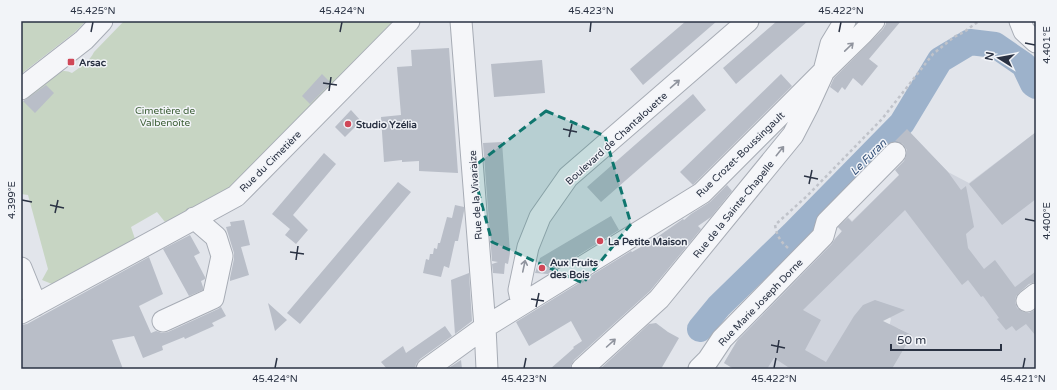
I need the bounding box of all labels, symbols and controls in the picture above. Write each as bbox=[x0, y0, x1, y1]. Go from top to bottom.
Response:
text: 45.425°N bbox=[70, 5, 116, 17]
text: 45.424°N bbox=[319, 5, 365, 17]
text: 45.423°N bbox=[568, 5, 614, 17]
text: 45.422°N bbox=[818, 5, 864, 17]
text: 4.401°E bbox=[1041, 26, 1053, 64]
north arrow bbox=[979, 38, 1019, 78]
one-way arrow bbox=[844, 42, 855, 51]
text: N bbox=[982, 51, 997, 62]
marker: Arsac bbox=[66, 57, 76, 67]
place label: Arsac bbox=[79, 57, 107, 69]
one-way arrow bbox=[670, 80, 681, 89]
street label: Boulevard de Chantalouette bbox=[563, 90, 670, 188]
park label: Cimetière de Valbenoîte bbox=[135, 105, 195, 129]
street label: Rue Crozet-Boussingault bbox=[694, 109, 787, 200]
marker: Studio Yzélia bbox=[343, 119, 353, 129]
place label: Studio Yzélia bbox=[356, 119, 417, 131]
street label: Rue du Cimetière bbox=[237, 128, 304, 195]
water label: Le Furan bbox=[848, 136, 889, 178]
one-way arrow bbox=[775, 146, 784, 157]
street label: Rue de la Vivaraize bbox=[467, 150, 485, 240]
street label: Rue de la Sainte-Chapelle bbox=[691, 158, 777, 261]
text: 4.399°E bbox=[6, 181, 18, 219]
text: 4.400°E bbox=[1041, 202, 1053, 240]
marker: La Petite Maison bbox=[595, 236, 605, 246]
place label: La Petite Maison bbox=[608, 236, 687, 248]
street label: Rue Marie Joseph Dorne bbox=[716, 256, 806, 349]
place label: Aux Fruits des Bois bbox=[550, 257, 598, 281]
one-way arrow bbox=[521, 260, 529, 273]
marker: Aux Fruits des Bois bbox=[537, 263, 547, 273]
scale bar bbox=[891, 326, 1001, 352]
text: 50 m bbox=[897, 333, 926, 347]
one-way arrow bbox=[606, 338, 616, 348]
text: 45.424°N bbox=[252, 373, 298, 385]
text: 45.423°N bbox=[501, 373, 547, 385]
text: 45.422°N bbox=[751, 373, 797, 385]
text: 45.421°N bbox=[1000, 373, 1046, 385]

